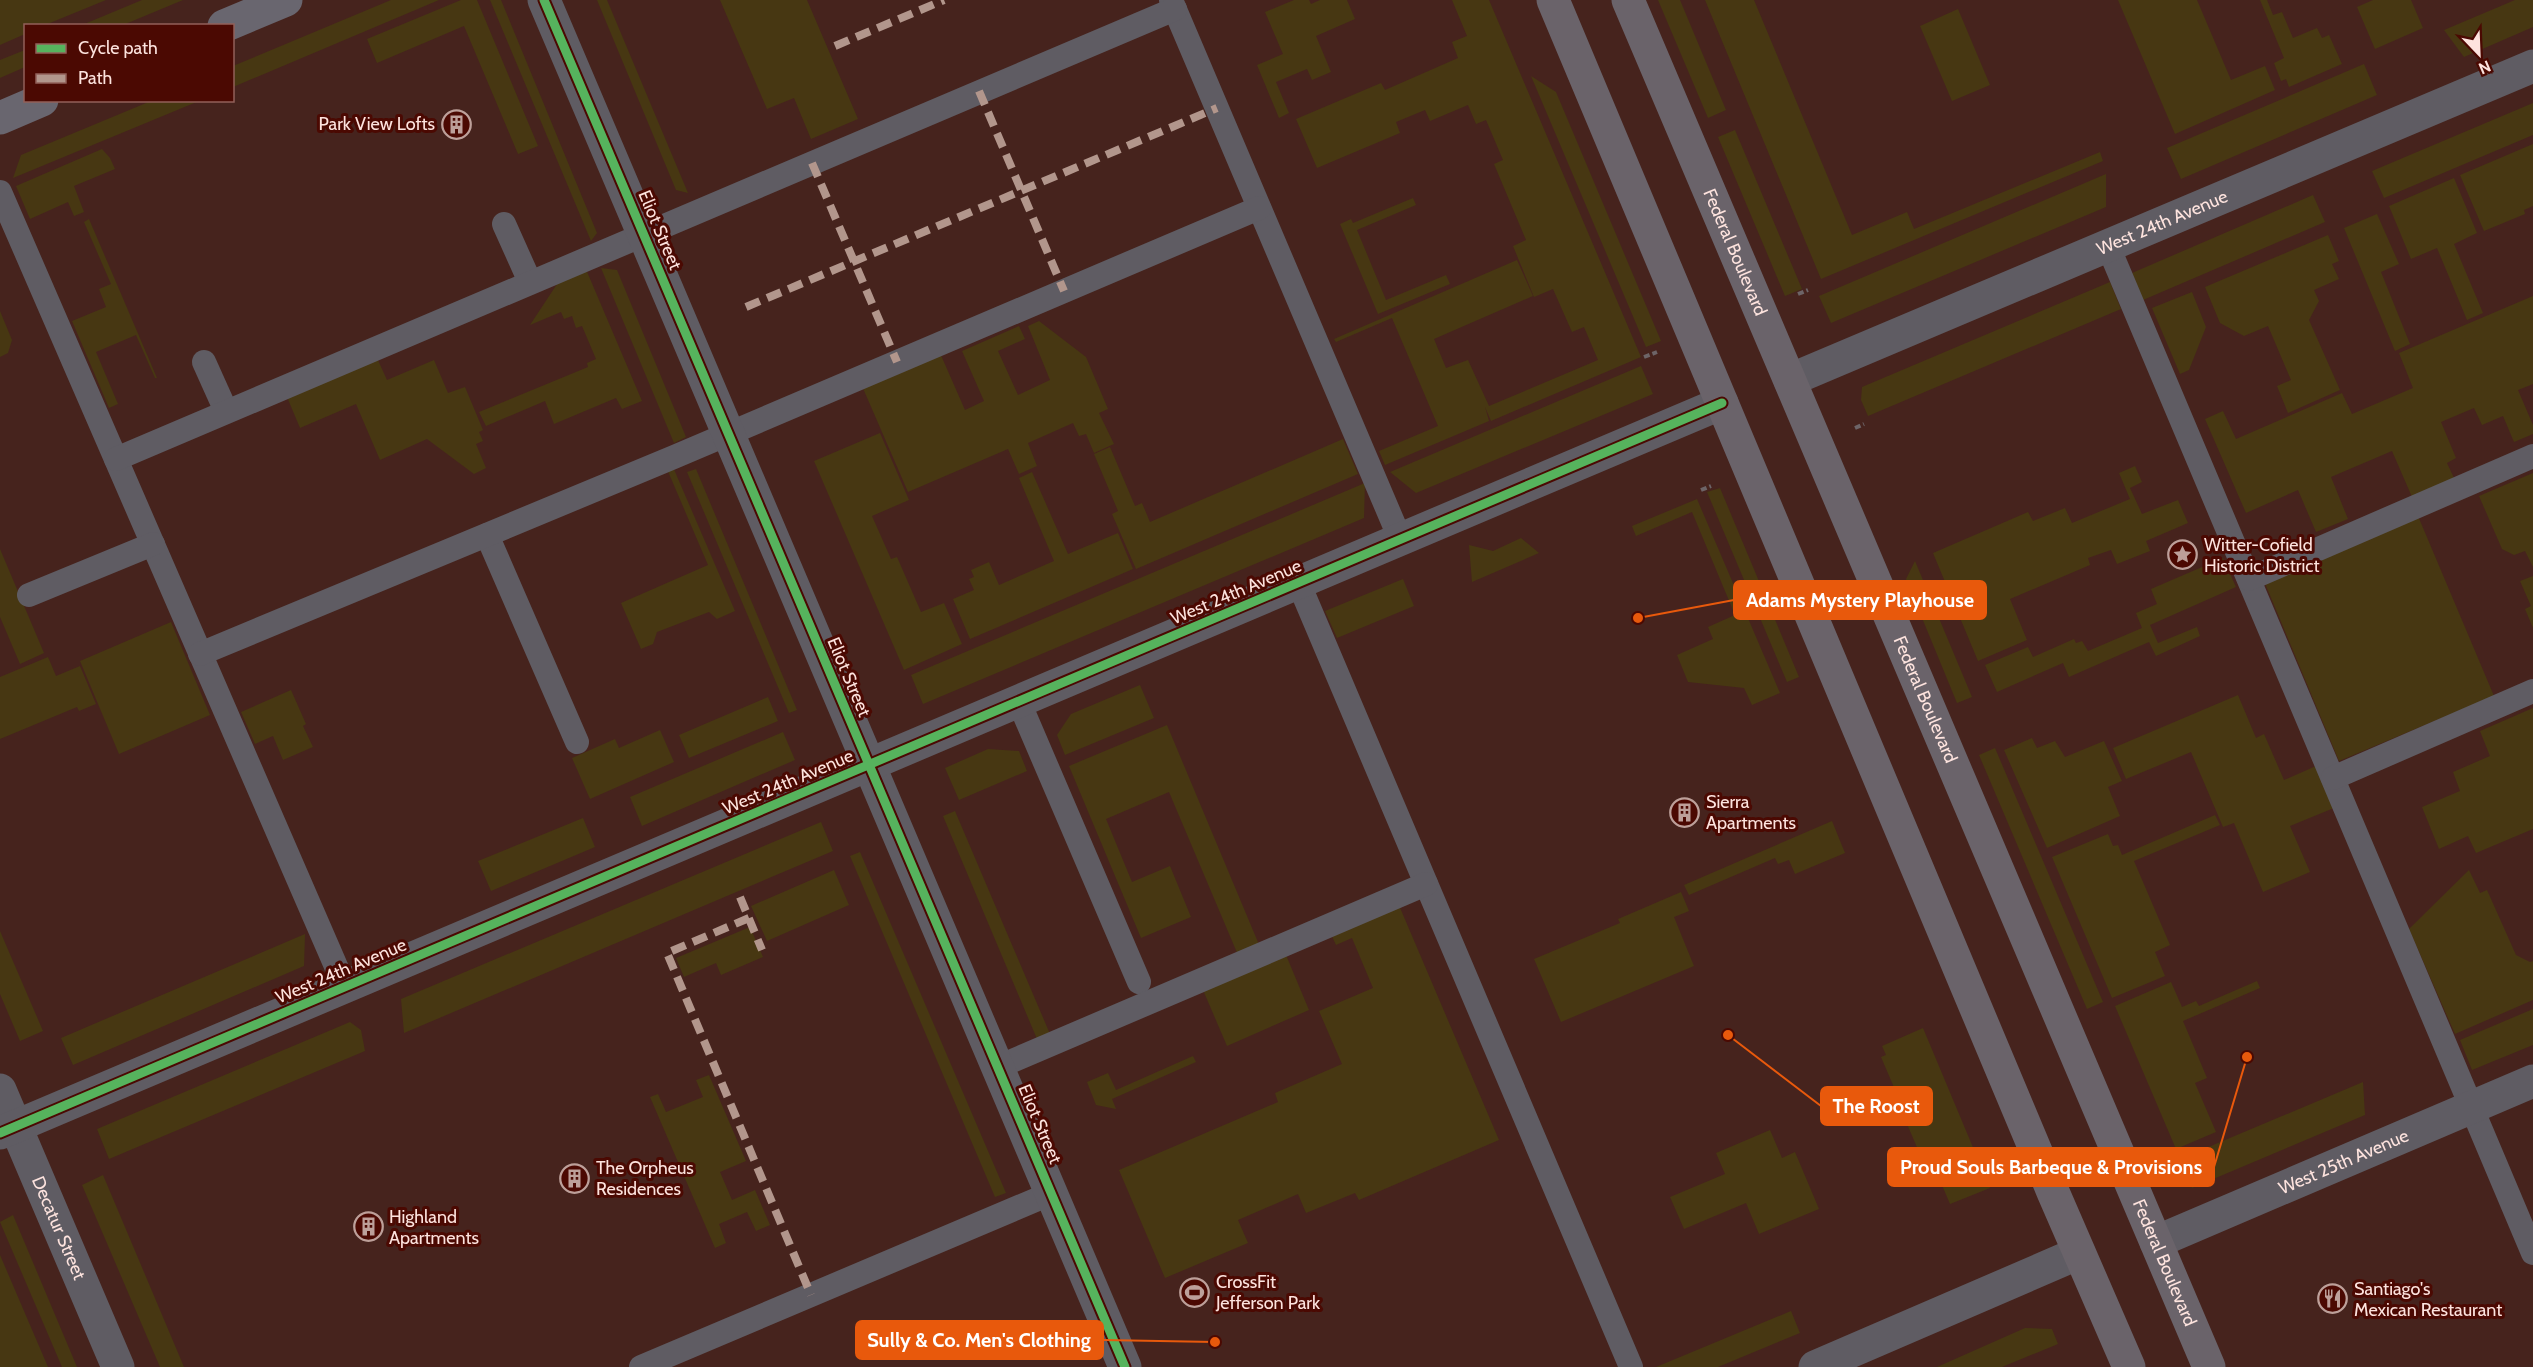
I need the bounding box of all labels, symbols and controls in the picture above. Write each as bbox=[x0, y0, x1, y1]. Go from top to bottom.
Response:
legend bbox=[24, 24, 234, 102]
north arrow bbox=[2449, 24, 2509, 84]
text: Cycle path bbox=[78, 37, 158, 59]
text: N bbox=[2476, 56, 2494, 78]
text: Path bbox=[78, 67, 112, 89]
building icon: Park View Lofts bbox=[440, 108, 472, 140]
place label: Park View Lofts bbox=[318, 113, 435, 135]
street label: Federal Boulevard bbox=[1698, 185, 1772, 319]
street label: West 24th Avenue bbox=[2093, 185, 2231, 260]
street label: Eliot Street bbox=[633, 187, 687, 273]
place label: Witter-Cofield Historic District bbox=[2204, 534, 2319, 577]
place icon: Witter-Cofield Historic District bbox=[2167, 539, 2199, 571]
street label: West 24th Avenue bbox=[1167, 555, 1305, 629]
callout: Adams Mystery Playhouse bbox=[1734, 581, 1986, 619]
text: Adams Mystery Playhouse bbox=[1746, 588, 1974, 612]
street label: Federal Boulevard bbox=[1889, 633, 1962, 766]
street label: Eliot Street bbox=[822, 634, 876, 720]
street label: West 24th Avenue bbox=[719, 745, 857, 819]
place label: Sierra Apartments bbox=[1706, 791, 1796, 834]
building icon: Sierra Apartments bbox=[1669, 796, 1701, 828]
street label: West 24th Avenue bbox=[272, 934, 410, 1008]
street label: Eliot Street bbox=[1013, 1081, 1067, 1167]
callout: The Roost bbox=[1821, 1087, 1932, 1125]
text: The Roost bbox=[1832, 1094, 1920, 1118]
street label: West 25th Avenue bbox=[2275, 1124, 2412, 1199]
callout: Proud Souls Barbeque & Provisions bbox=[1888, 1148, 2214, 1186]
text: Proud Souls Barbeque & Provisions bbox=[1900, 1155, 2202, 1179]
place label: The Orpheus Residences bbox=[596, 1157, 694, 1200]
building icon: The Orpheus Residences bbox=[559, 1162, 591, 1194]
street label: Decatur Street bbox=[27, 1173, 91, 1283]
street label: Federal Boulevard bbox=[2128, 1196, 2201, 1330]
place label: Highland Apartments bbox=[389, 1206, 479, 1249]
building icon: Highland Apartments bbox=[352, 1211, 384, 1243]
place label: CrossFit Jefferson Park bbox=[1215, 1271, 1321, 1314]
sports icon: CrossFit Jefferson Park bbox=[1179, 1276, 1211, 1308]
place label: Santiago's Mexican Restaurant bbox=[2354, 1278, 2502, 1321]
restaurant icon: Santiago's Mexican Restaurant bbox=[2317, 1283, 2349, 1315]
callout: Sully & Co. Men's Clothing bbox=[856, 1321, 1103, 1359]
text: Sully & Co. Men's Clothing bbox=[867, 1328, 1091, 1352]

